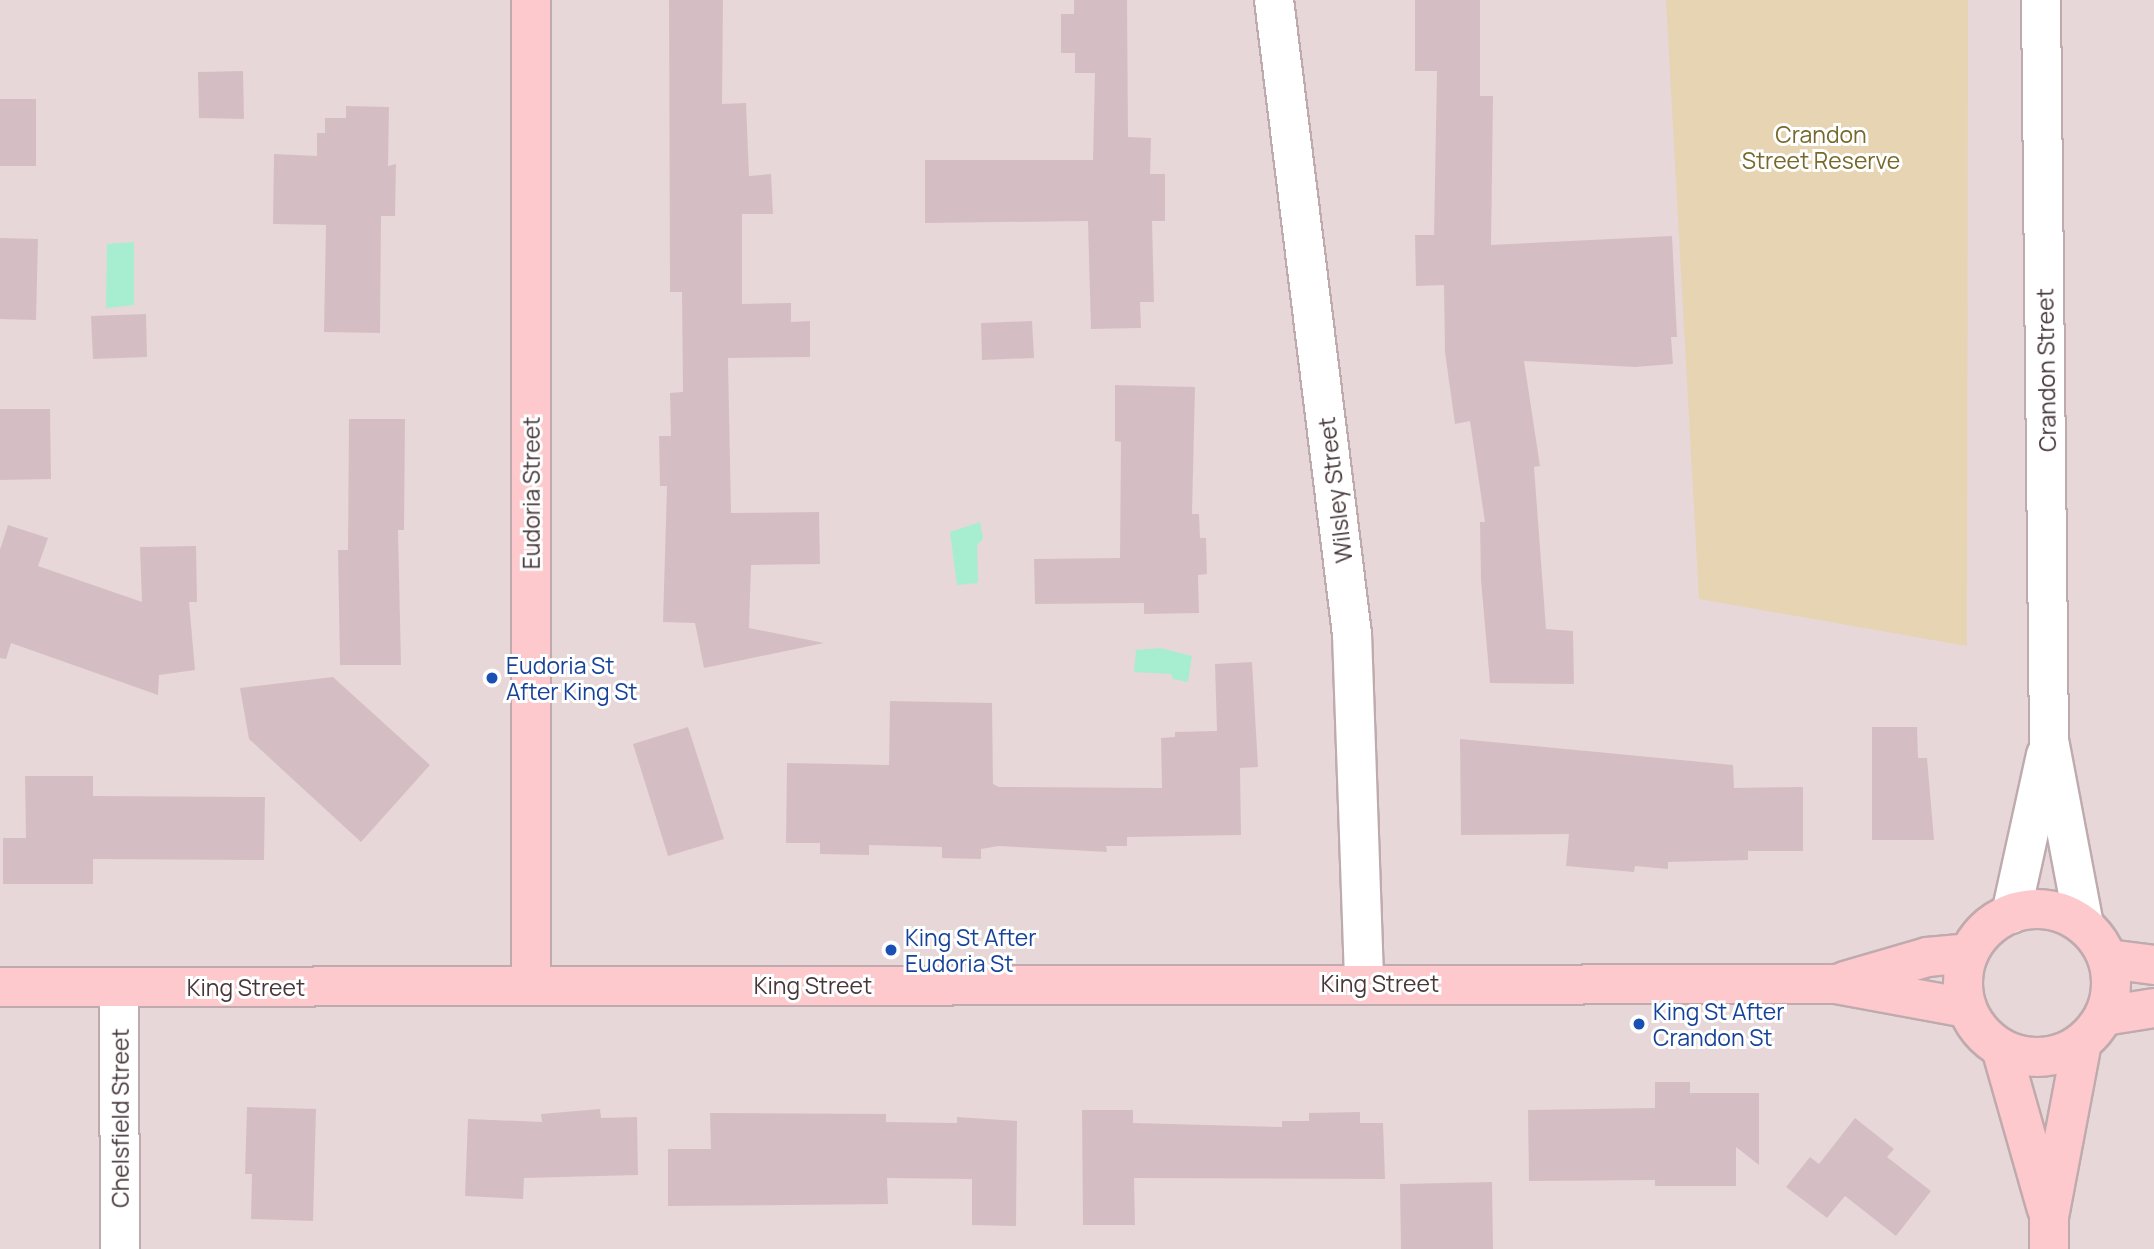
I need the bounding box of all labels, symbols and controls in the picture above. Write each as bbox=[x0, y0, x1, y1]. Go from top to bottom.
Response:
park label: Crandon Street Reserve bbox=[1742, 120, 1900, 174]
street label: Crandon Street bbox=[2031, 288, 2061, 452]
street label: Wilsley Street bbox=[1312, 415, 1358, 565]
street label: Eudoria Street bbox=[517, 417, 545, 569]
place label: Eudoria St After King St bbox=[506, 651, 638, 705]
marker: Eudoria St After King St bbox=[484, 670, 500, 686]
place label: King St After Eudoria St bbox=[905, 923, 1037, 977]
marker: King St After Eudoria St bbox=[883, 942, 899, 958]
street label: King Street bbox=[1321, 969, 1439, 997]
street label: King Street bbox=[754, 971, 872, 999]
street label: King Street bbox=[187, 973, 305, 1001]
place label: King St After Crandon St bbox=[1653, 997, 1785, 1051]
marker: King St After Crandon St bbox=[1631, 1016, 1647, 1032]
street label: Chelsfield Street bbox=[106, 1028, 134, 1208]

